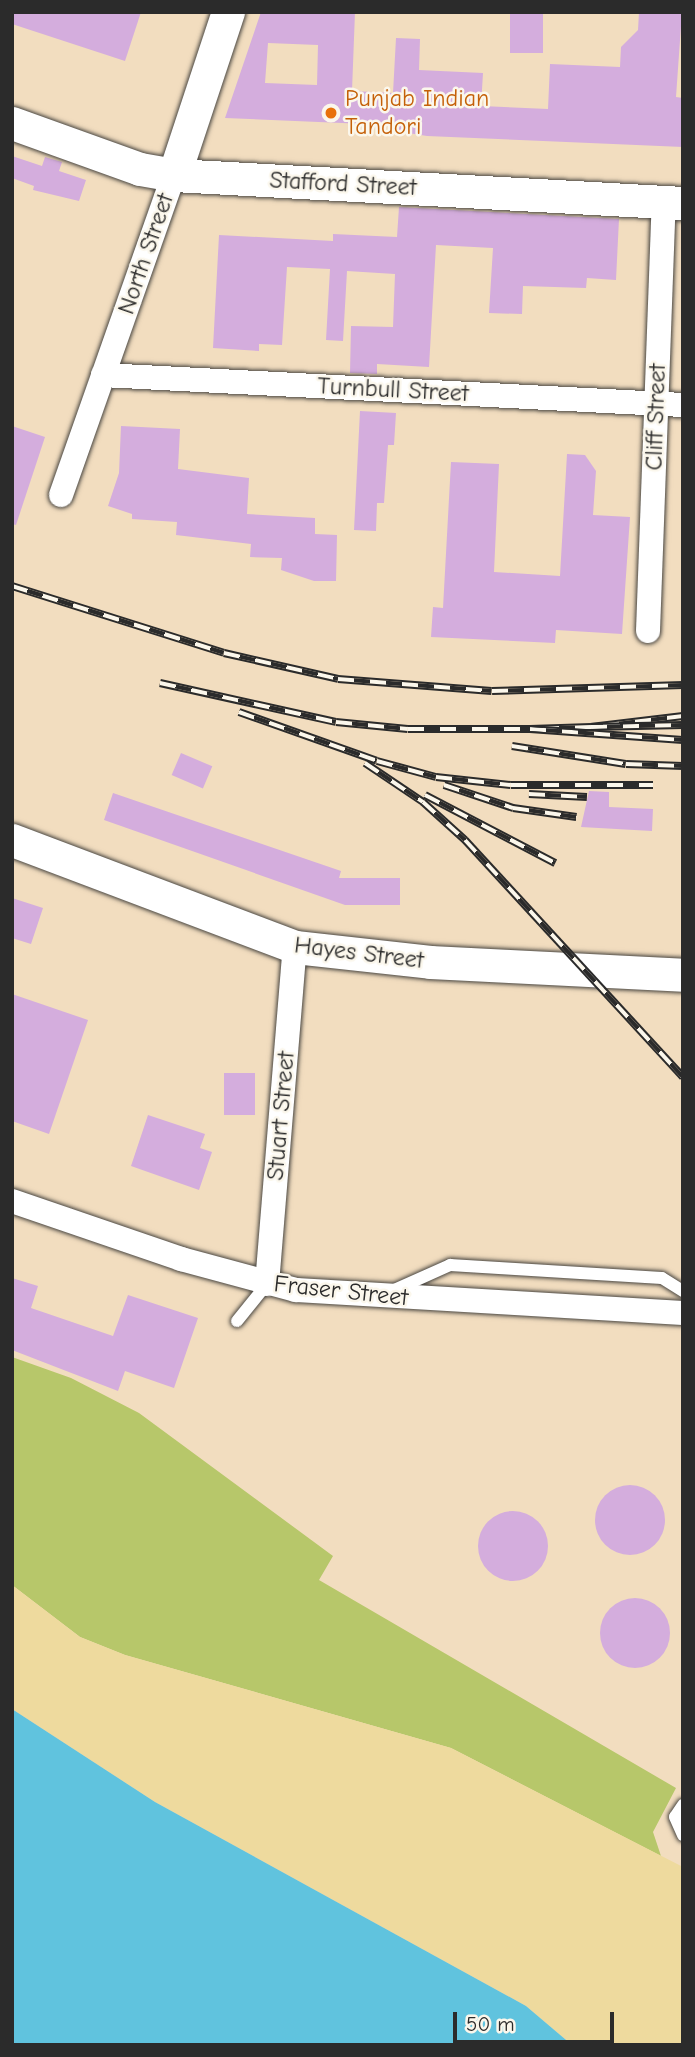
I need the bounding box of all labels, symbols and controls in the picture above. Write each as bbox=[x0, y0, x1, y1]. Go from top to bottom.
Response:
place label: Punjab Indian Tandori bbox=[345, 85, 489, 141]
marker: Punjab Indian Tandori bbox=[323, 105, 339, 121]
street label: Stafford Street bbox=[269, 166, 417, 202]
street label: North Street bbox=[112, 190, 180, 318]
street label: Cliff Street bbox=[640, 363, 672, 471]
street label: Turnbull Street bbox=[317, 372, 469, 408]
street label: Hayes Street bbox=[293, 931, 425, 975]
street label: Stuart Street bbox=[261, 1050, 301, 1182]
street label: Fraser Street bbox=[272, 1270, 410, 1312]
scale bar bbox=[457, 1997, 618, 2041]
text: 50 m bbox=[466, 2012, 515, 2036]

